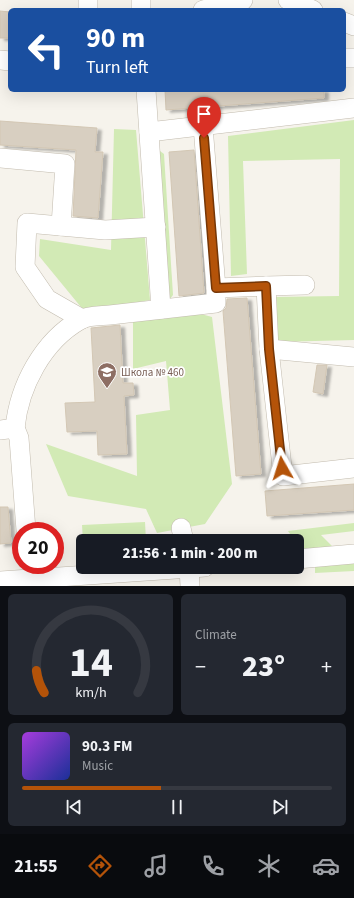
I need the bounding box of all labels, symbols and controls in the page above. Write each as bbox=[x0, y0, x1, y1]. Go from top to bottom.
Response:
text: 90 m bbox=[86, 18, 145, 58]
icon: left bbox=[20, 24, 72, 76]
text: Turn left bbox=[86, 55, 148, 80]
pin bbox=[187, 97, 221, 138]
icon: arrive bbox=[193, 103, 215, 125]
school or university icon: Школа № 460 bbox=[96, 361, 118, 389]
place label: Школа № 460 bbox=[121, 365, 184, 380]
position arrow bbox=[261, 447, 303, 489]
speed limit sign: 20 bbox=[12, 522, 64, 574]
text: 21:56 · 1 min · 200 m bbox=[123, 543, 257, 564]
text: Climate bbox=[195, 626, 237, 644]
text: 14 bbox=[69, 632, 112, 692]
text: 23° bbox=[242, 645, 285, 688]
text: − bbox=[195, 651, 206, 683]
text: + bbox=[321, 651, 332, 683]
text: km/h bbox=[75, 681, 106, 702]
text: 90.3 FM bbox=[82, 736, 133, 757]
text: Music bbox=[82, 757, 113, 775]
icon: previous bbox=[63, 796, 85, 818]
icon: pause bbox=[166, 796, 188, 818]
icon: next bbox=[269, 796, 291, 818]
icon: directions bbox=[86, 852, 114, 880]
icon: music bbox=[142, 852, 170, 880]
icon: phone bbox=[199, 852, 227, 880]
icon: climate bbox=[255, 852, 283, 880]
icon: car bbox=[312, 852, 340, 880]
text: 21:55 bbox=[14, 854, 58, 879]

